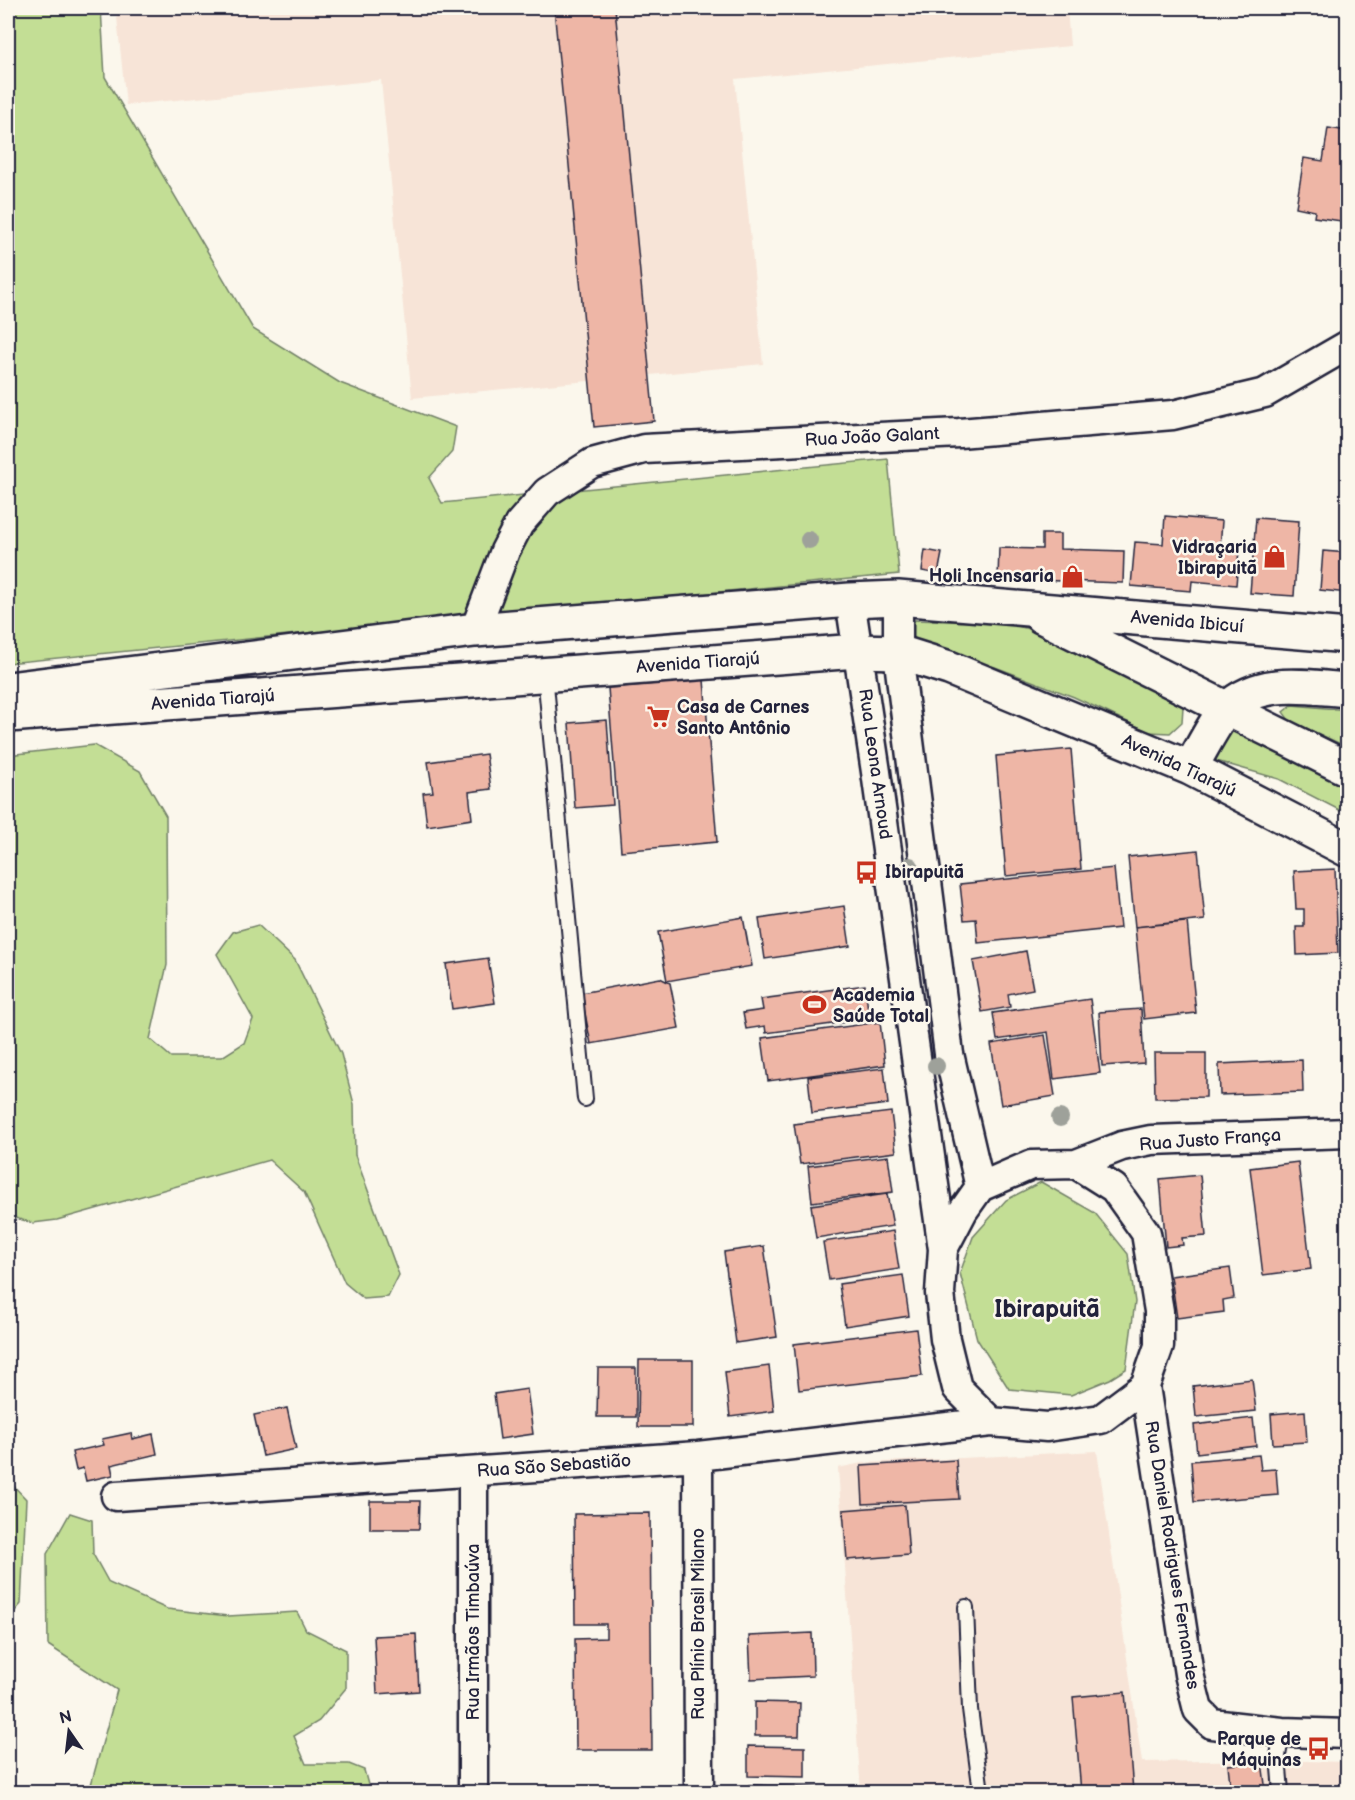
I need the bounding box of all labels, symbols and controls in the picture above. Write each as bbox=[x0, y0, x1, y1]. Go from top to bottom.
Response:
street label: Rua João Galant bbox=[804, 423, 940, 451]
place label: Vidraçaria Ibirapuitã bbox=[1172, 537, 1257, 579]
shop icon: Vidraçaria Ibirapuitã bbox=[1262, 544, 1288, 570]
shop icon: Holi Incensaria bbox=[1059, 563, 1085, 589]
place label: Holi Incensaria bbox=[929, 566, 1054, 587]
street label: Avenida Ibicuí bbox=[1130, 607, 1245, 637]
street label: Avenida Tiarajú bbox=[635, 648, 761, 678]
street label: Avenida Tiarajú bbox=[150, 685, 276, 715]
street label: Rua Leona Arnoud bbox=[854, 687, 896, 841]
place label: Casa de Carnes Santo Antônio bbox=[677, 697, 810, 739]
supermarket icon: Casa de Carnes Santo Antônio bbox=[646, 704, 672, 730]
street label: Avenida Tiarajú bbox=[1118, 730, 1240, 802]
bus stop icon: Ibirapuitã bbox=[854, 859, 880, 885]
place label: Ibirapuitã bbox=[885, 862, 964, 883]
place label: Academia Saúde Total bbox=[832, 985, 929, 1027]
sports icon: Academia Saúde Total bbox=[802, 992, 828, 1018]
street label: Rua Justo França bbox=[1138, 1125, 1282, 1155]
district label: Ibirapuitã bbox=[994, 1295, 1100, 1324]
street label: Rua Daniel Rodrigues Fernandes bbox=[1140, 1419, 1204, 1691]
street label: Rua São Sebastião bbox=[476, 1450, 632, 1482]
street label: Rua Plínio Brasil Milano bbox=[688, 1528, 709, 1720]
street label: Rua Irmãos Timbaúva bbox=[463, 1544, 484, 1720]
north arrow bbox=[39, 1701, 99, 1761]
text: N bbox=[58, 1707, 74, 1729]
place label: Parque de Máquinas bbox=[1217, 1729, 1301, 1771]
bus stop icon: Parque de Máquinas bbox=[1306, 1736, 1332, 1762]

